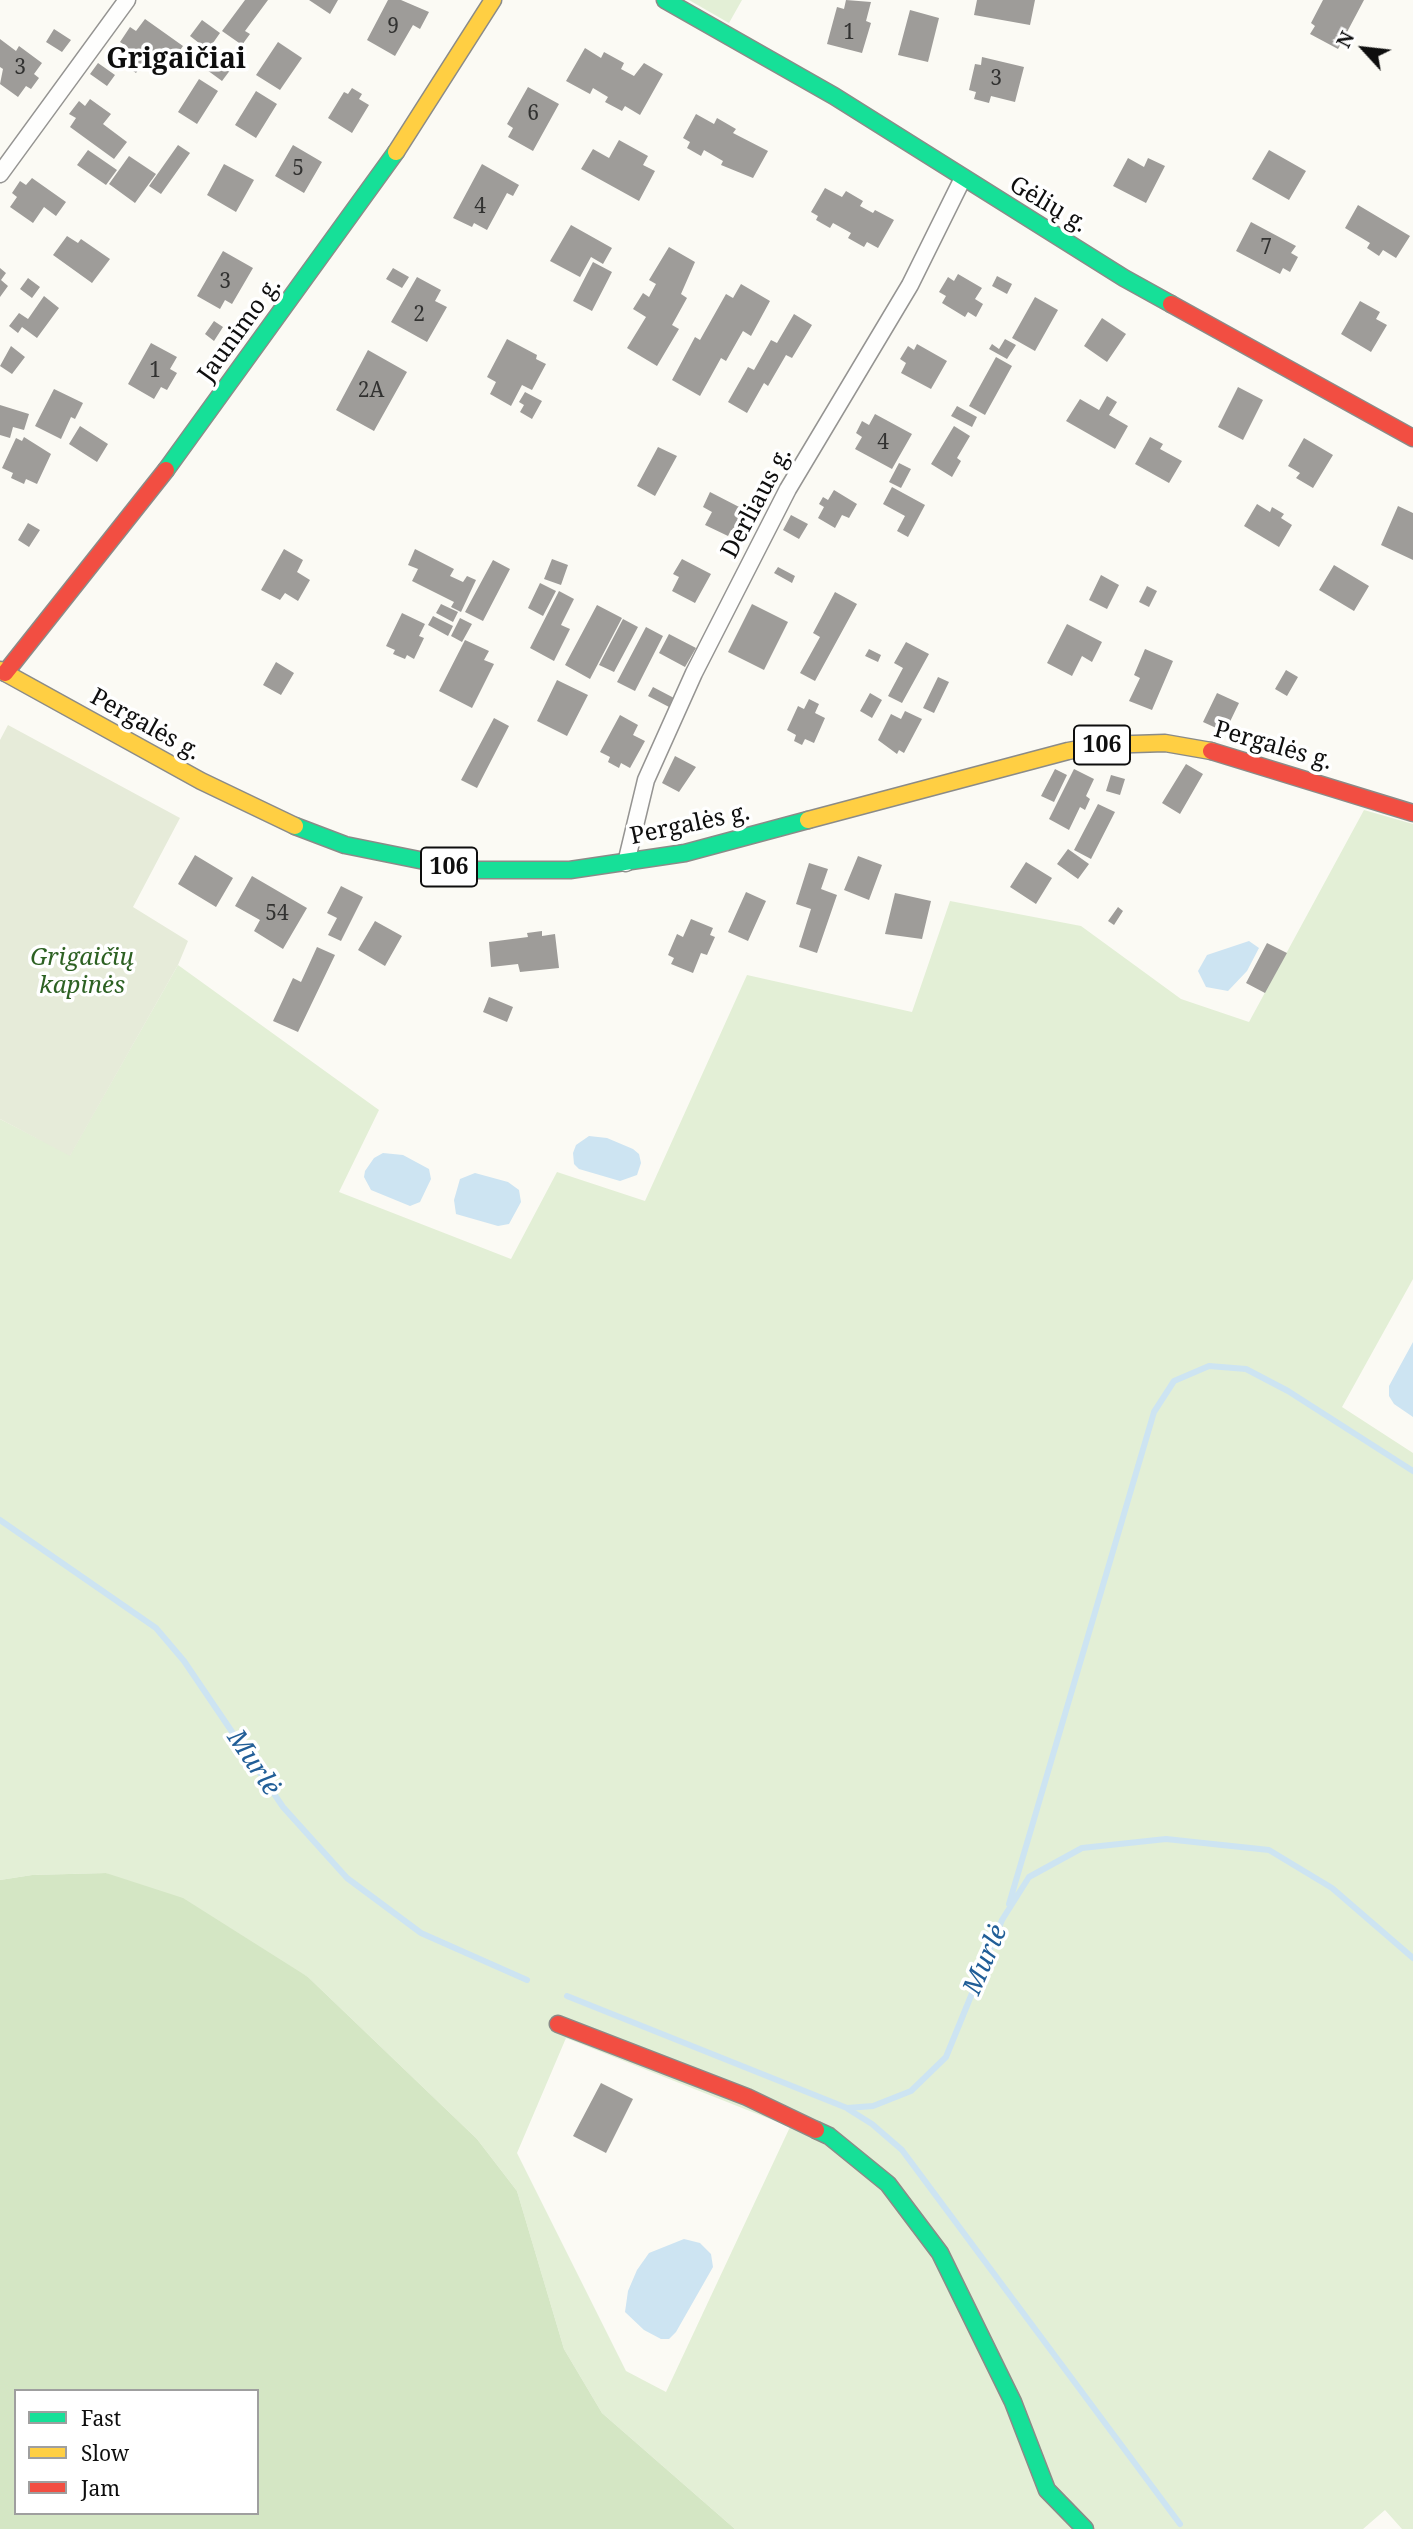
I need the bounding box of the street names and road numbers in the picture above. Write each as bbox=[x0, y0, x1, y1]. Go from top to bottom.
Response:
street label: Gėlių g. bbox=[1004, 171, 1092, 239]
street label: Jaunimo g. bbox=[192, 272, 288, 388]
street label: Derliaus g. bbox=[716, 443, 798, 563]
street label: Pergalės g. bbox=[85, 683, 205, 767]
street label: Pergalės g. bbox=[1211, 715, 1335, 777]
road number: 106 bbox=[1074, 726, 1130, 764]
street label: Pergalės g. bbox=[628, 798, 752, 852]
road number: 106 bbox=[421, 848, 477, 887]

